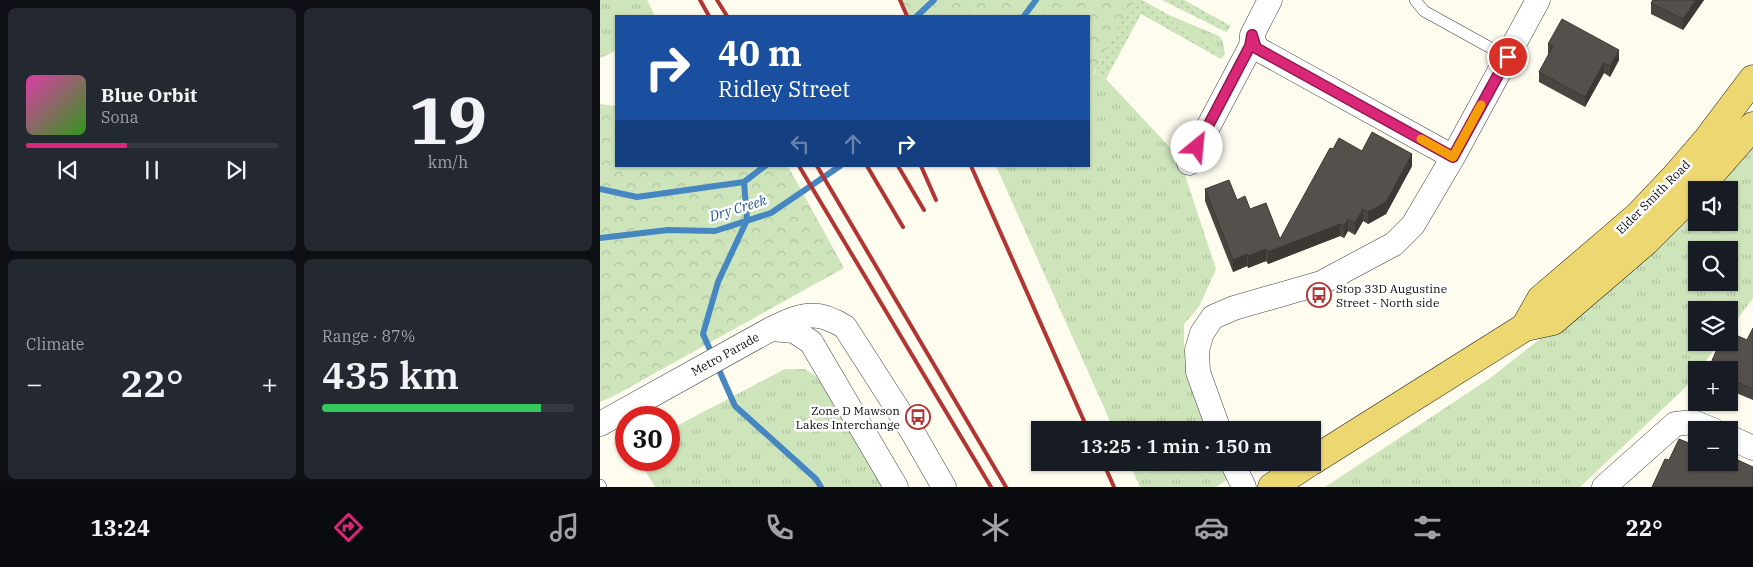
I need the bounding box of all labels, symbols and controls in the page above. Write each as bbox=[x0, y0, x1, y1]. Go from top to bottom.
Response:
text: 40 m bbox=[718, 30, 802, 76]
icon: right bbox=[635, 35, 700, 100]
pin bbox=[1487, 36, 1529, 78]
icon: arrive bbox=[1494, 43, 1522, 71]
text: Ridley Street bbox=[718, 74, 850, 103]
text: 19 bbox=[409, 77, 487, 162]
text: Blue Orbit bbox=[101, 83, 197, 107]
text: Sona bbox=[101, 107, 138, 127]
position arrow bbox=[1170, 120, 1222, 172]
icon: left bbox=[786, 130, 814, 158]
icon: ahead bbox=[839, 130, 867, 158]
icon: right bbox=[892, 130, 920, 158]
text: km/h bbox=[428, 152, 468, 172]
icon: previous bbox=[54, 156, 82, 184]
icon: pause bbox=[138, 156, 166, 184]
icon: next bbox=[222, 156, 250, 184]
street label: Elder Smith Road bbox=[1613, 157, 1693, 237]
map controls bbox=[1688, 181, 1738, 471]
button: sound bbox=[1688, 181, 1738, 231]
water label: Dry Creek bbox=[706, 191, 769, 226]
button: search bbox=[1688, 241, 1738, 291]
place label: Stop 33D Augustine Street - North side bbox=[1336, 281, 1447, 310]
bus stop icon: Stop 33D Augustine Street - North side bbox=[1306, 282, 1332, 308]
button: layers bbox=[1688, 301, 1738, 351]
text: Range · 87% bbox=[322, 326, 415, 346]
street label: Metro Parade bbox=[688, 329, 762, 379]
text: Climate bbox=[26, 334, 84, 354]
text: 435 km bbox=[322, 350, 459, 399]
text: 22° bbox=[120, 358, 184, 407]
button: + bbox=[1688, 361, 1738, 411]
text: − bbox=[26, 365, 43, 402]
text: + bbox=[261, 365, 278, 402]
place label: Zone D Mawson Lakes Interchange bbox=[796, 403, 900, 432]
bus stop icon: Zone D Mawson Lakes Interchange bbox=[905, 404, 931, 430]
speed limit sign: 30 bbox=[615, 406, 680, 471]
button: − bbox=[1688, 421, 1738, 471]
text: 13:25 · 1 min · 150 m bbox=[1080, 434, 1272, 458]
icon: directions bbox=[331, 510, 366, 545]
icon: music bbox=[547, 510, 582, 545]
icon: phone bbox=[762, 510, 797, 545]
icon: climate bbox=[978, 510, 1013, 545]
icon: car bbox=[1194, 510, 1229, 545]
icon: filters bbox=[1410, 510, 1445, 545]
text: 13:24 bbox=[90, 513, 150, 542]
text: 22° bbox=[1626, 513, 1663, 542]

